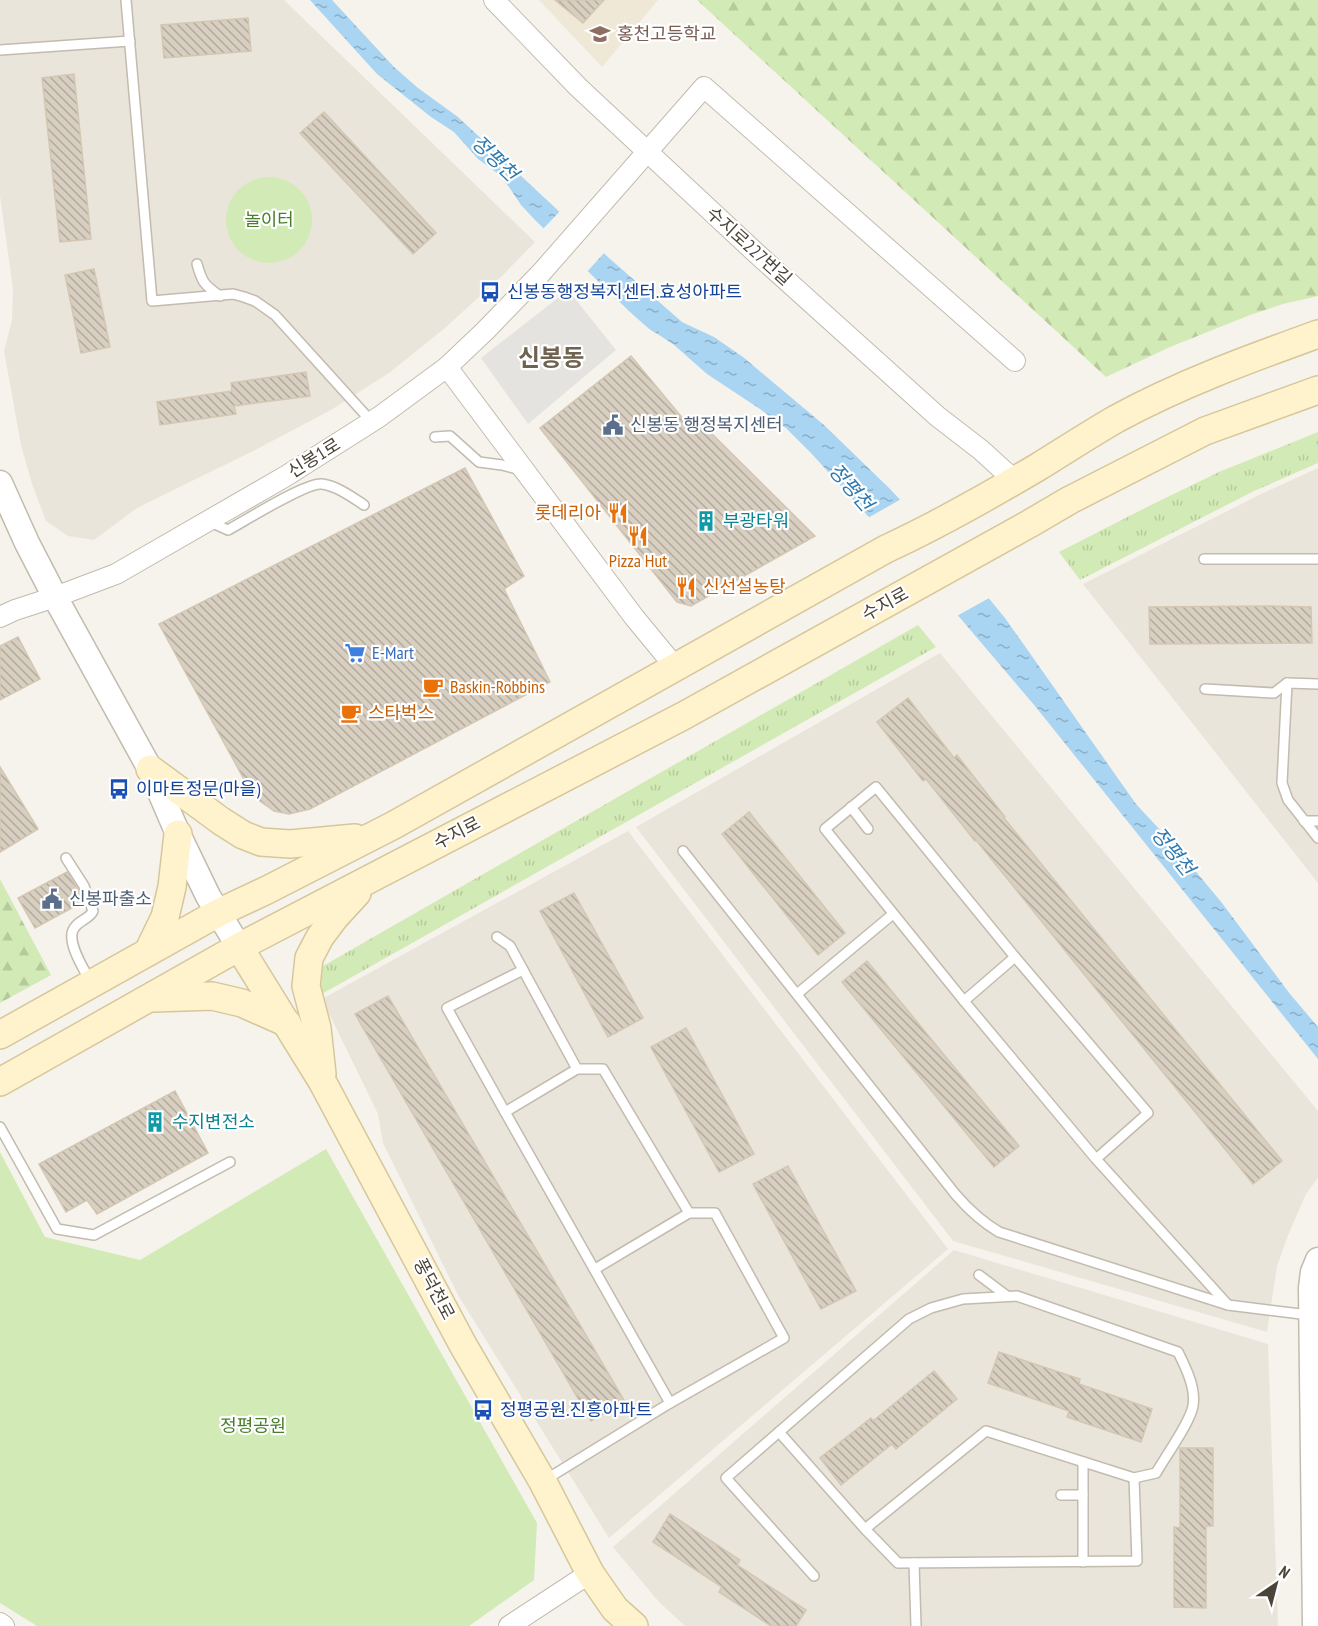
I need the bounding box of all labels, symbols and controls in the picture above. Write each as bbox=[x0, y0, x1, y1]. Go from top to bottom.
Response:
school or university icon: 홍천고등학교 bbox=[588, 22, 612, 46]
place label: 홍천고등학교 bbox=[617, 22, 716, 45]
water label: 정평천 bbox=[466, 129, 526, 188]
street label: 수지로227번길 bbox=[702, 201, 797, 290]
park label: 놀이터 bbox=[244, 208, 294, 231]
bus stop icon: 신봉동행정복지센터.효성아파트 bbox=[478, 280, 502, 304]
place label: 신봉동행정복지센터.효성아파트 bbox=[507, 280, 742, 303]
district label: 신봉동 bbox=[518, 342, 584, 373]
public building icon: 신봉동 행정복지센터 bbox=[601, 413, 625, 437]
place label: 신봉동 행정복지센터 bbox=[630, 413, 783, 436]
street label: 신봉1로 bbox=[283, 433, 344, 483]
water label: 정평천 bbox=[823, 458, 881, 518]
place label: 롯데리아 bbox=[535, 501, 601, 524]
restaurant icon: 롯데리아 bbox=[606, 501, 630, 525]
building icon: 부광타워 bbox=[694, 509, 718, 533]
place label: 부광타워 bbox=[723, 509, 789, 532]
restaurant icon: Pizza Hut bbox=[626, 524, 650, 548]
place label: Pizza Hut bbox=[609, 549, 667, 572]
restaurant icon: 신선설농탕 bbox=[674, 575, 698, 599]
place label: 신선설농탕 bbox=[703, 575, 786, 598]
street label: 수지로 bbox=[857, 581, 912, 626]
supermarket icon: E-Mart bbox=[343, 641, 367, 665]
place label: E-Mart bbox=[372, 641, 414, 664]
cafe icon: Baskin-Robbins bbox=[421, 675, 445, 699]
place label: Baskin-Robbins bbox=[450, 675, 545, 698]
cafe icon: 스타벅스 bbox=[339, 701, 363, 725]
place label: 스타벅스 bbox=[368, 701, 434, 724]
bus stop icon: 이마트정문(마을) bbox=[107, 777, 131, 801]
place label: 이마트정문(마을) bbox=[136, 777, 261, 800]
street label: 수지로 bbox=[429, 811, 484, 854]
water label: 정평천 bbox=[1146, 821, 1202, 883]
public building icon: 신봉파출소 bbox=[40, 887, 64, 911]
place label: 신봉파출소 bbox=[69, 887, 152, 910]
building icon: 수지변전소 bbox=[143, 1110, 167, 1134]
place label: 수지변전소 bbox=[172, 1110, 255, 1133]
street label: 풍덕천로 bbox=[409, 1254, 460, 1323]
bus stop icon: 정평공원.진흥아파트 bbox=[471, 1398, 495, 1422]
place label: 정평공원.진흥아파트 bbox=[500, 1398, 652, 1421]
park label: 정평공원 bbox=[220, 1414, 286, 1437]
north arrow bbox=[1246, 1554, 1306, 1614]
text: N bbox=[1275, 1561, 1294, 1582]

